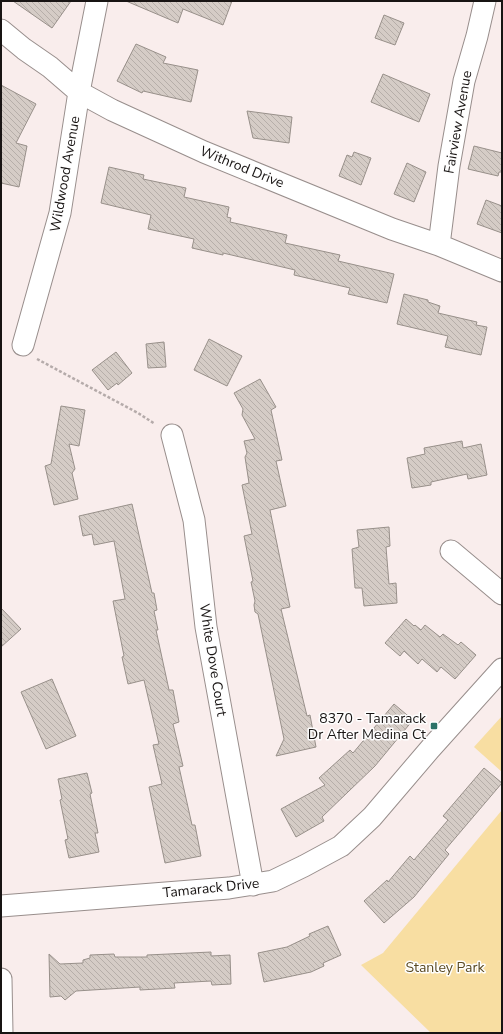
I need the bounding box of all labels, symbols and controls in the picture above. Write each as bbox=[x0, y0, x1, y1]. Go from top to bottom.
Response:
street label: Fairview Avenue bbox=[440, 69, 476, 175]
street label: Wildwood Avenue bbox=[45, 114, 85, 234]
street label: Withrod Drive bbox=[197, 141, 287, 193]
street label: White Dove Court bbox=[195, 602, 231, 718]
place label: 8370 - Tamarack Dr After Medina Ct bbox=[308, 709, 427, 744]
marker: 8370 - Tamarack Dr After Medina Ct bbox=[429, 721, 439, 731]
street label: Tamarack Drive bbox=[162, 873, 260, 903]
park label: Stanley Park bbox=[405, 958, 486, 977]

